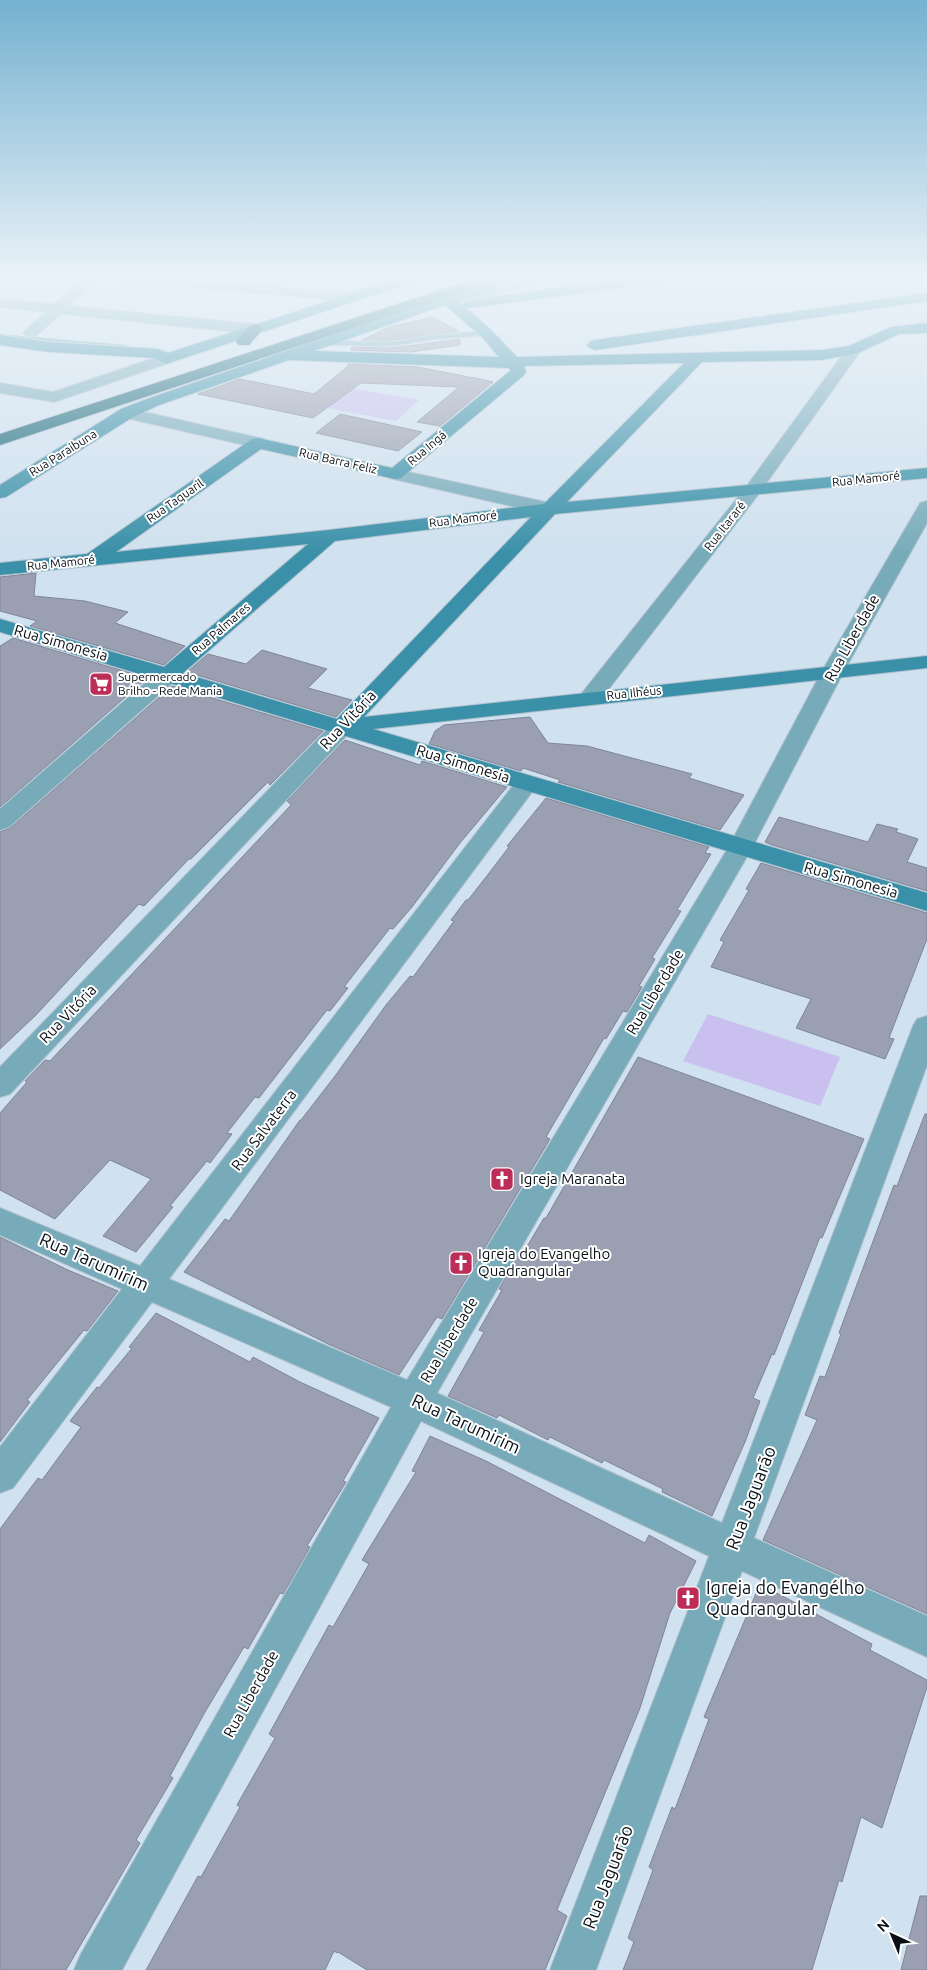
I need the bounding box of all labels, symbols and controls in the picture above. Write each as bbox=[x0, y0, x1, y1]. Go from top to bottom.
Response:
street label: Rua Paraibuna bbox=[27, 427, 99, 478]
street label: Rua Ingá bbox=[405, 428, 449, 467]
street label: Rua Barra Feliz bbox=[298, 445, 379, 476]
street label: Rua Mamoré bbox=[831, 468, 901, 489]
street label: Rua Taquaril bbox=[144, 476, 206, 525]
street label: Rua Itararé bbox=[701, 498, 748, 553]
street label: Rua Mamoré bbox=[428, 508, 498, 529]
street label: Rua Mamoré bbox=[26, 552, 96, 573]
street label: Rua Liberdade bbox=[821, 591, 882, 684]
street label: Rua Palmares bbox=[189, 600, 252, 657]
street label: Rua Simonesia bbox=[12, 621, 110, 664]
place label: Supermercado Brilho - Rede Mania bbox=[118, 670, 222, 697]
supermarket icon: Supermercado Brilho - Rede Mania bbox=[88, 671, 114, 697]
street label: Rua Ilhéus bbox=[606, 683, 662, 702]
street label: Rua Vitória bbox=[316, 687, 379, 753]
street label: Rua Simonesia bbox=[414, 741, 512, 786]
street label: Rua Simonesia bbox=[802, 858, 900, 901]
street label: Rua Liberdade bbox=[622, 946, 687, 1038]
street label: Rua Vitória bbox=[36, 981, 100, 1046]
street label: Rua Salvaterra bbox=[228, 1086, 300, 1173]
church icon: Igreja Maranata bbox=[489, 1166, 515, 1192]
place label: Igreja Maranata bbox=[520, 1170, 625, 1187]
street label: Rua Tarumirim bbox=[37, 1228, 152, 1294]
place label: Igreja do Evangelho Quadrangular bbox=[478, 1245, 610, 1279]
church icon: Igreja do Evangelho Quadrangular bbox=[448, 1250, 474, 1276]
street label: Rua Liberdade bbox=[416, 1294, 481, 1386]
street label: Rua Tarumirim bbox=[409, 1389, 524, 1457]
street label: Rua Jaguarão bbox=[721, 1443, 779, 1552]
place label: Igreja do Evangélho Quadrangular bbox=[706, 1577, 865, 1619]
church icon: Igreja do Evangélho Quadrangular bbox=[675, 1585, 701, 1611]
street label: Rua Liberdade bbox=[220, 1647, 281, 1740]
street label: Rua Jaguarão bbox=[578, 1822, 636, 1931]
north arrow bbox=[867, 1910, 917, 1960]
text: N bbox=[874, 1916, 892, 1935]

